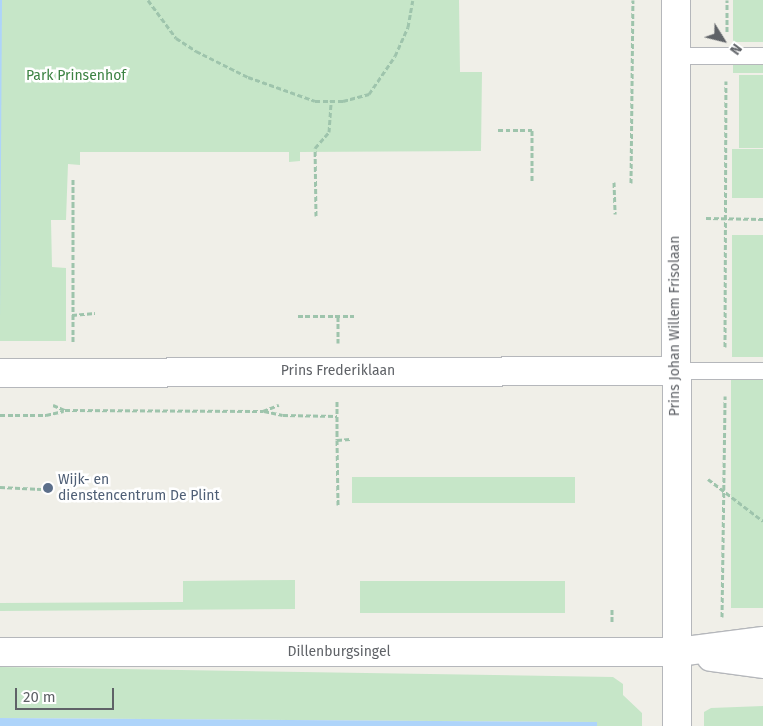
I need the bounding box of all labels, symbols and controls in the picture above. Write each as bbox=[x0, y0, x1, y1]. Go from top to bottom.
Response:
north arrow bbox=[698, 15, 748, 65]
text: N bbox=[726, 40, 745, 58]
park label: Park Prinsenhof bbox=[26, 68, 126, 84]
street label: Prins Johan Willem Frisolaan bbox=[667, 236, 683, 416]
street label: Prins Frederiklaan bbox=[281, 363, 395, 379]
place label: Wijk- en dienstencentrum De Plint bbox=[58, 472, 220, 504]
marker: Wijk- en dienstencentrum De Plint bbox=[42, 482, 54, 494]
street label: Dillenburgsingel bbox=[287, 644, 391, 660]
scale bar bbox=[18, 678, 116, 710]
text: 20 m bbox=[23, 688, 56, 706]

